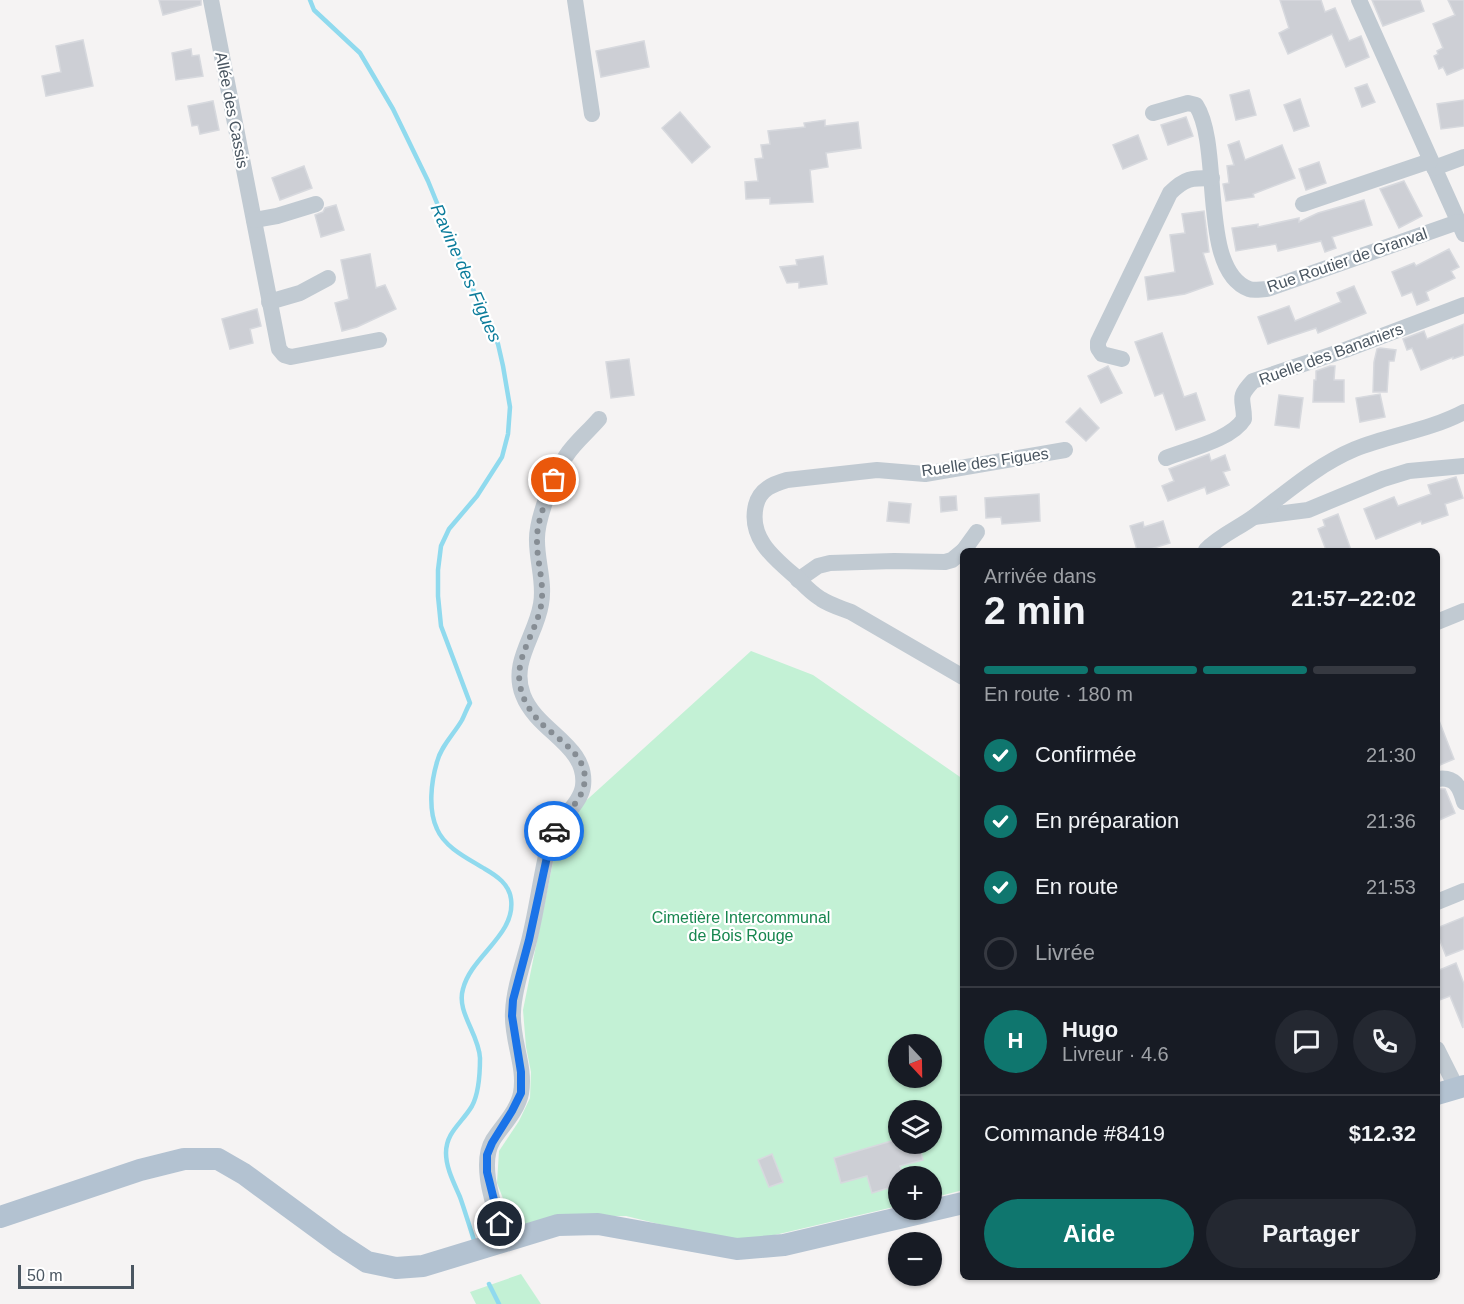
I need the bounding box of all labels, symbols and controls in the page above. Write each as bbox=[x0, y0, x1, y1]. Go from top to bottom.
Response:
street label: Allée des Cassis bbox=[212, 50, 252, 170]
water label: Ravine des Figues bbox=[427, 201, 505, 345]
street label: Rue Routier de Granval bbox=[1265, 225, 1429, 295]
street label: Ruelle des Bananiers bbox=[1257, 320, 1405, 388]
street label: Ruelle des Figues bbox=[920, 445, 1050, 479]
pin bbox=[528, 454, 579, 505]
icon: bag bbox=[537, 463, 570, 496]
text: Arrivée dans bbox=[984, 565, 1096, 587]
text: 21:57–22:02 bbox=[1291, 586, 1416, 611]
text: 2 min bbox=[984, 589, 1086, 632]
text: En route · 180 m bbox=[984, 683, 1133, 705]
icon: check bbox=[984, 739, 1017, 772]
text: Confirmée bbox=[1035, 742, 1136, 767]
text: 21:30 bbox=[1366, 744, 1416, 766]
courier bbox=[524, 801, 584, 861]
icon: check bbox=[984, 805, 1017, 838]
text: En préparation bbox=[1035, 808, 1179, 833]
text: 21:36 bbox=[1366, 810, 1416, 832]
icon: car bbox=[538, 815, 571, 848]
icon: check bbox=[984, 871, 1017, 904]
text: En route bbox=[1035, 874, 1118, 899]
text: 21:53 bbox=[1366, 876, 1416, 898]
park label: Cimetière Intercommunal de Bois Rouge bbox=[652, 909, 830, 944]
text: Livrée bbox=[1035, 940, 1095, 965]
button: chat bbox=[1275, 1010, 1338, 1073]
button: phone bbox=[1353, 1010, 1416, 1073]
text: Hugo bbox=[1062, 1017, 1118, 1042]
text: H bbox=[1008, 1028, 1023, 1053]
north arrow bbox=[888, 1034, 942, 1088]
map controls bbox=[888, 1034, 942, 1286]
text: Livreur · 4.6 bbox=[1062, 1043, 1169, 1065]
button: layers bbox=[888, 1100, 942, 1154]
text: Commande #8419 bbox=[984, 1121, 1165, 1146]
text: $12.32 bbox=[1349, 1121, 1416, 1146]
button: + bbox=[888, 1166, 942, 1220]
pin bbox=[474, 1198, 525, 1249]
button: Aide bbox=[984, 1199, 1194, 1268]
button: Partager bbox=[1206, 1199, 1416, 1268]
icon: home bbox=[483, 1207, 516, 1240]
button: − bbox=[888, 1232, 942, 1286]
scale bar bbox=[18, 1262, 134, 1290]
text: 50 m bbox=[27, 1267, 63, 1284]

